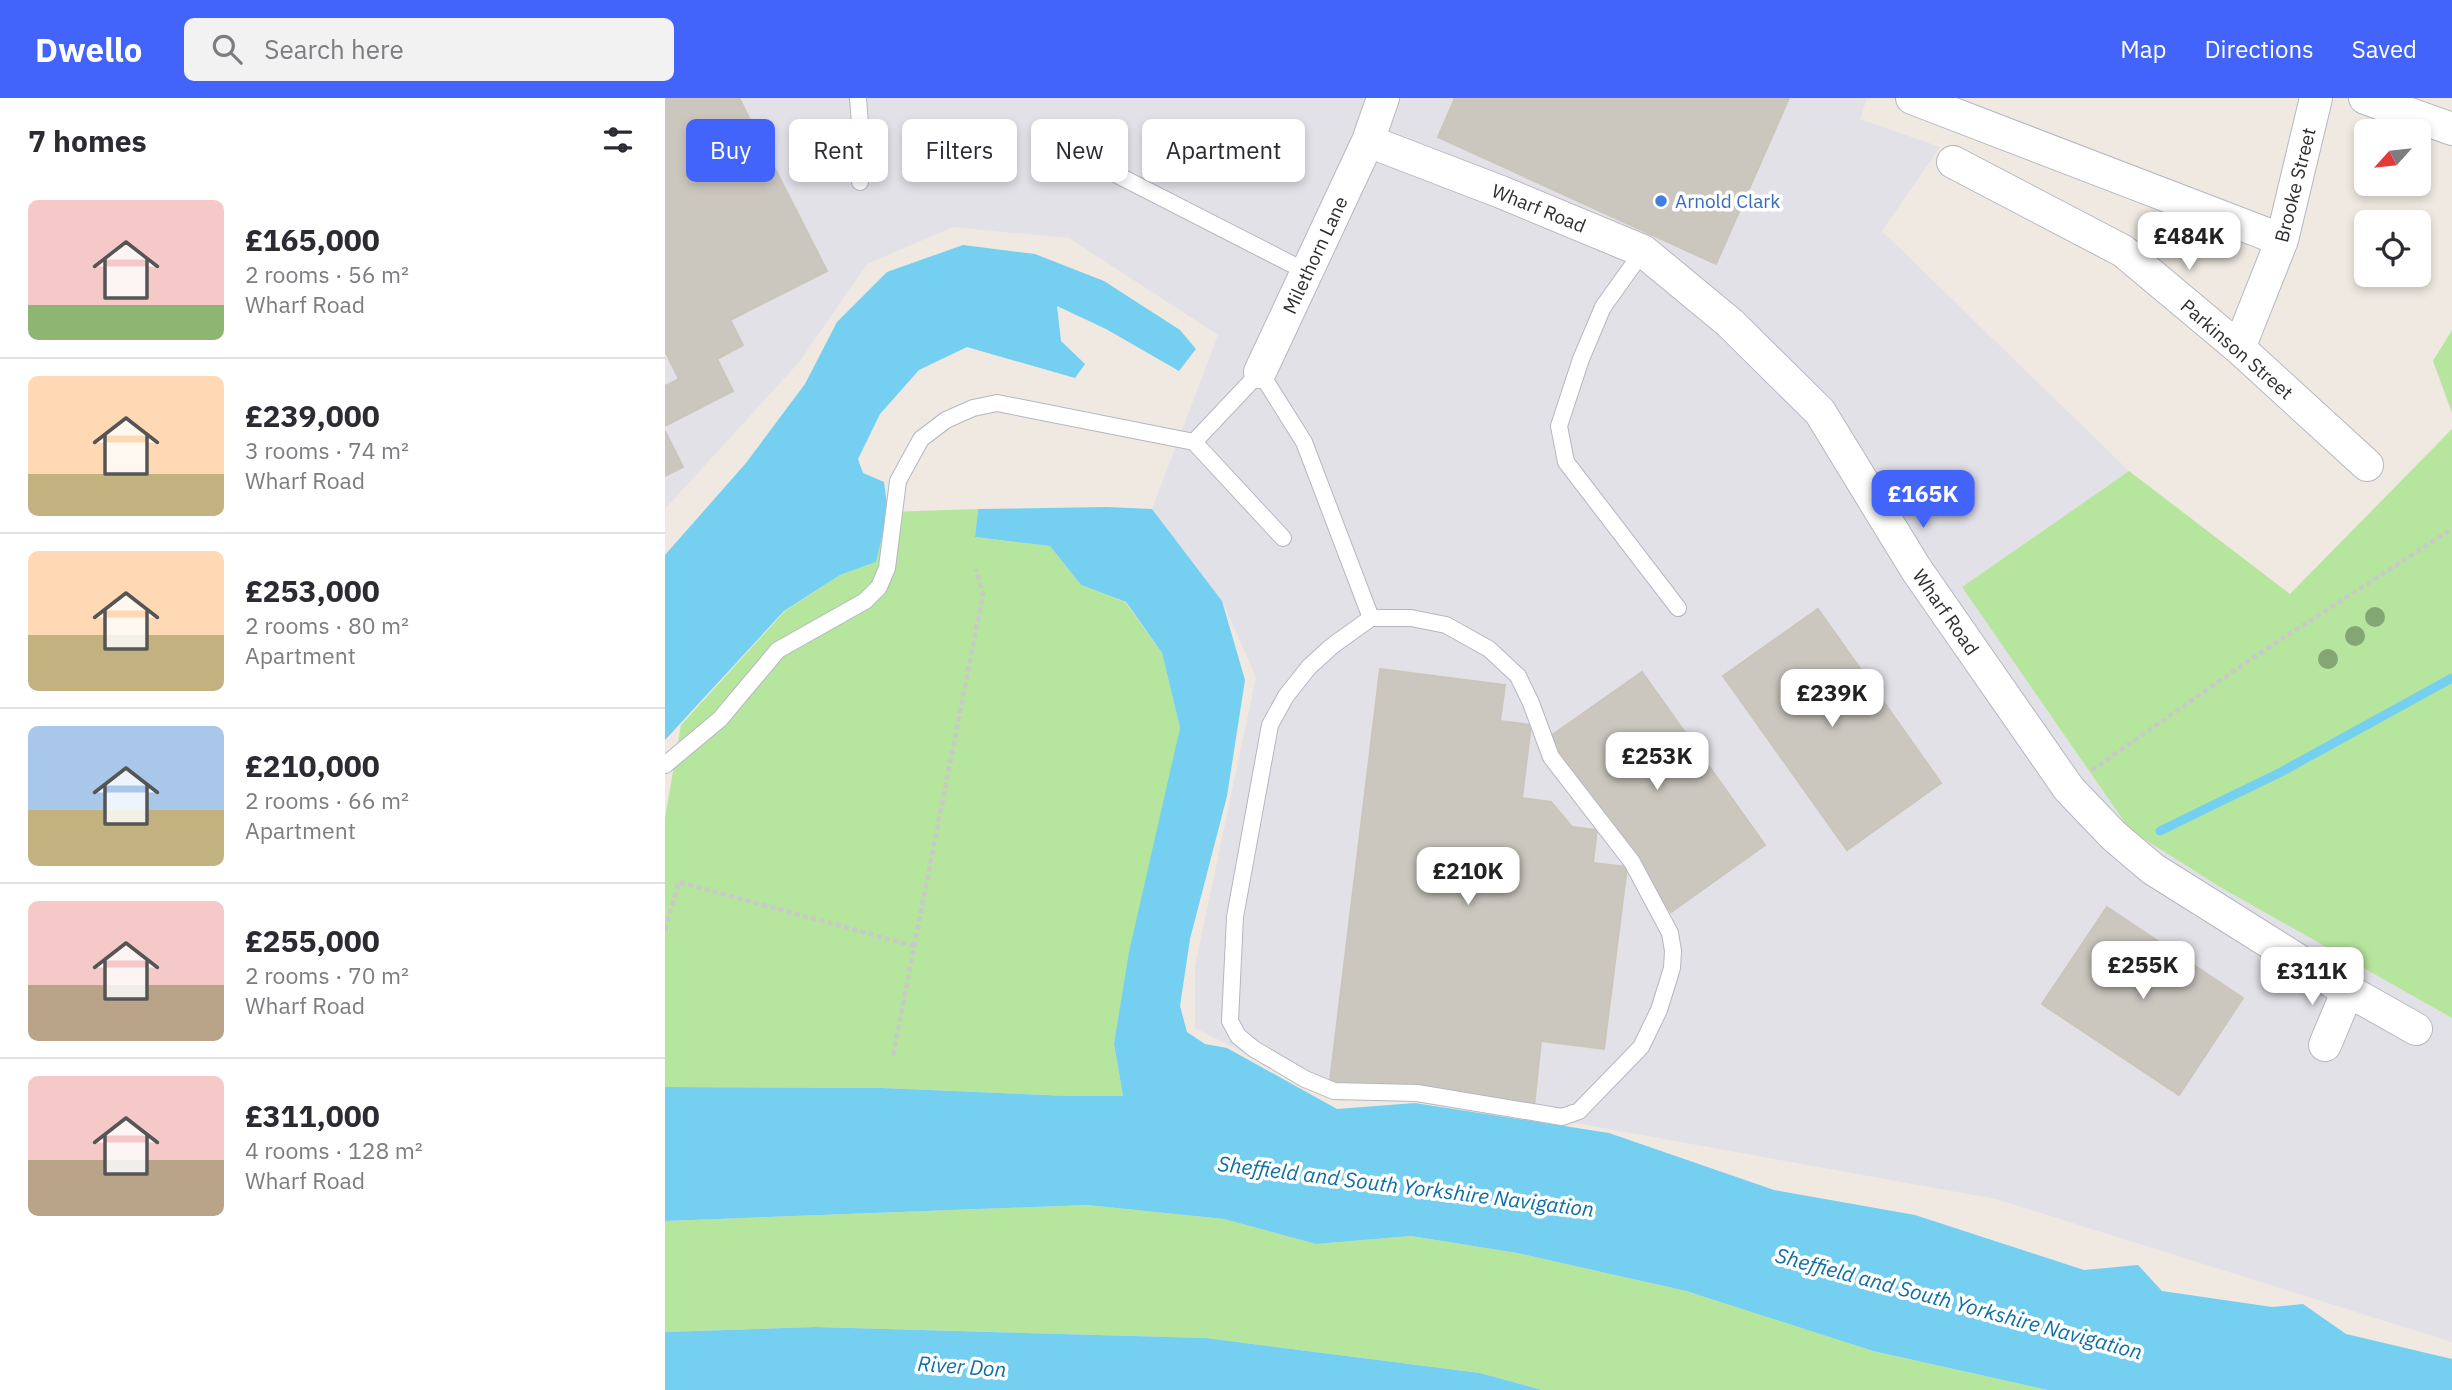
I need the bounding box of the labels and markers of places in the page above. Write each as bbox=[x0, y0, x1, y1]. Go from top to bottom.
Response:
place label: Arnold Clark bbox=[1675, 189, 1780, 213]
marker: Arnold Clark bbox=[1653, 193, 1669, 209]
pin: £484K bbox=[2140, 212, 2238, 272]
pin: £165K bbox=[1874, 470, 1972, 530]
pin: £239K bbox=[1783, 670, 1881, 729]
pin: £253K bbox=[1608, 732, 1706, 792]
pin: £210K bbox=[1419, 848, 1517, 907]
pin: £255K bbox=[2094, 942, 2192, 1001]
pin: £311K bbox=[2263, 948, 2361, 1007]

